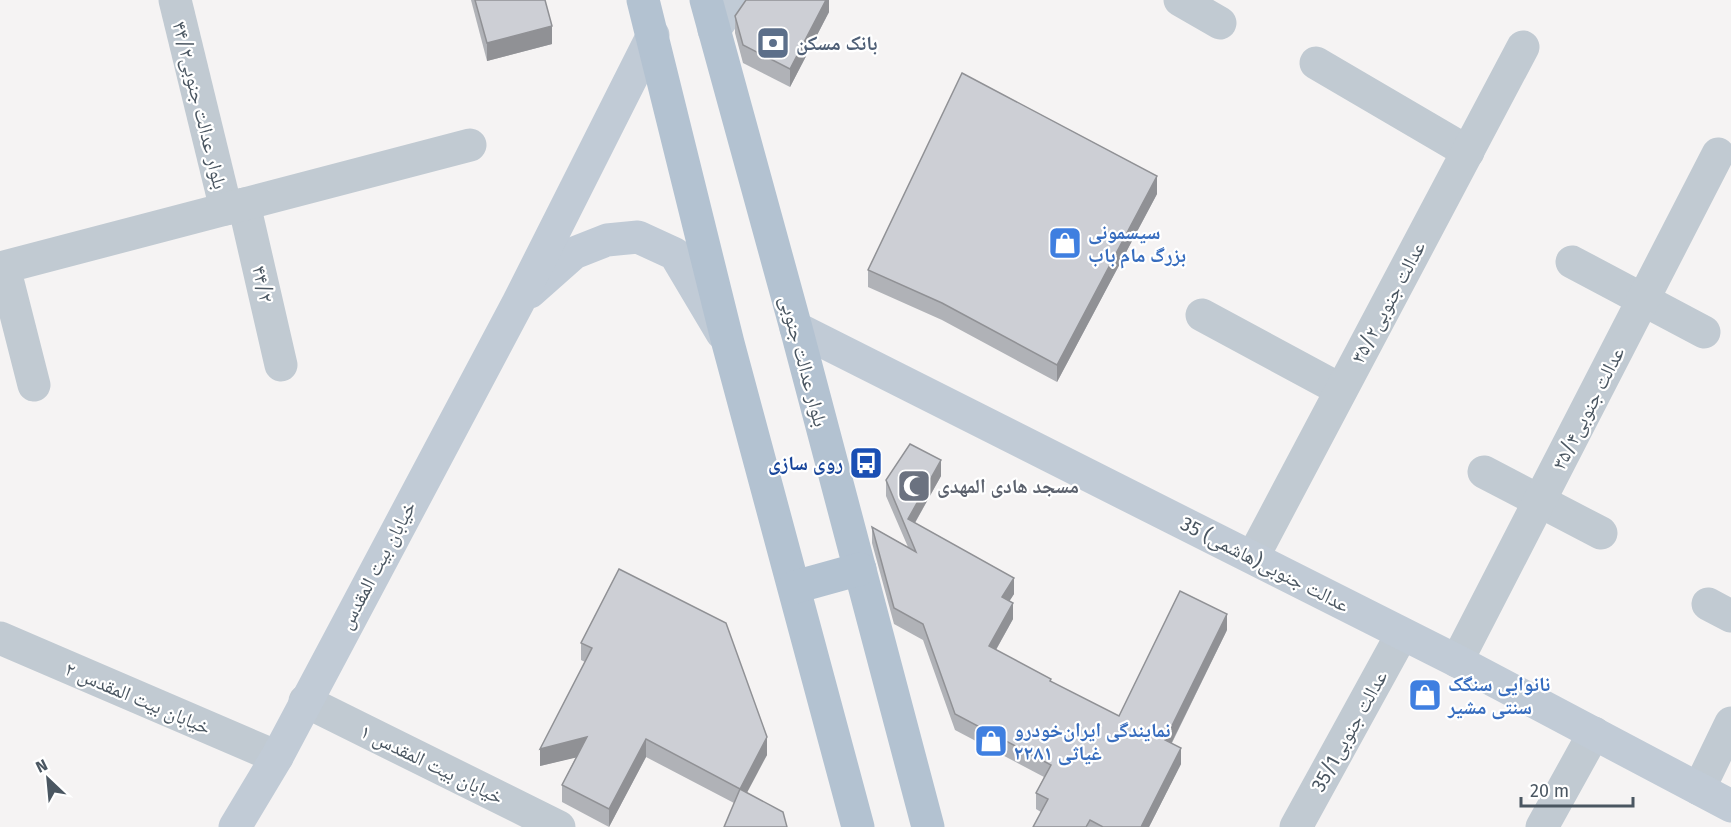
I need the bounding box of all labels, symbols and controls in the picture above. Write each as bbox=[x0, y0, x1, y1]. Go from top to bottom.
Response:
street label: بلوار عدالت جنوبی۴۴/۲ bbox=[168, 19, 232, 191]
bank icon: بانک مسکن bbox=[755, 25, 791, 61]
place label: بانک مسکن bbox=[796, 31, 878, 56]
place label: سیسمونی بزرگ مام باب bbox=[1088, 220, 1186, 269]
shop icon: سیسمونی بزرگ مام باب bbox=[1047, 225, 1083, 261]
street label: عدالت جنوبی۳۵/۲ bbox=[1346, 237, 1430, 367]
street label: ۴۴/۲ bbox=[247, 263, 279, 305]
street label: بلوار عدالت جنوبی bbox=[775, 293, 833, 429]
street label: عدالت جنوبی۳۵/۴ bbox=[1547, 343, 1629, 473]
bus stop icon: روی سازی bbox=[848, 445, 884, 481]
place label: روی سازی bbox=[768, 451, 843, 475]
mosque icon: مسجد هادی المهدی bbox=[896, 468, 932, 504]
place label: مسجد هادی المهدی bbox=[937, 474, 1079, 498]
street label: خیابان بیت المقدس bbox=[333, 497, 421, 633]
street label: 35 عدالت جنوبی(هاشمی) bbox=[1177, 511, 1353, 617]
street label: خیابان بیت المقدس ۲ bbox=[62, 656, 215, 740]
street label: 35/1عدالت جنوبی bbox=[1306, 666, 1392, 796]
place label: نانوایی سنگک سنتی مشیر bbox=[1447, 672, 1550, 720]
shop icon: نانوایی سنگک سنتی مشیر bbox=[1407, 677, 1443, 713]
place label: نمایندگی ایران‌خودرو غیاثی ۲۲۸۱ bbox=[1014, 718, 1170, 766]
street label: خیابان بیت المقدس ۱ bbox=[357, 719, 508, 809]
shop icon: نمایندگی ایران‌خودرو غیاثی ۲۲۸۱ bbox=[973, 723, 1009, 759]
north arrow bbox=[18, 749, 78, 809]
text: N bbox=[33, 755, 51, 777]
scale bar bbox=[1521, 770, 1634, 808]
text: 20 m bbox=[1530, 780, 1569, 802]

